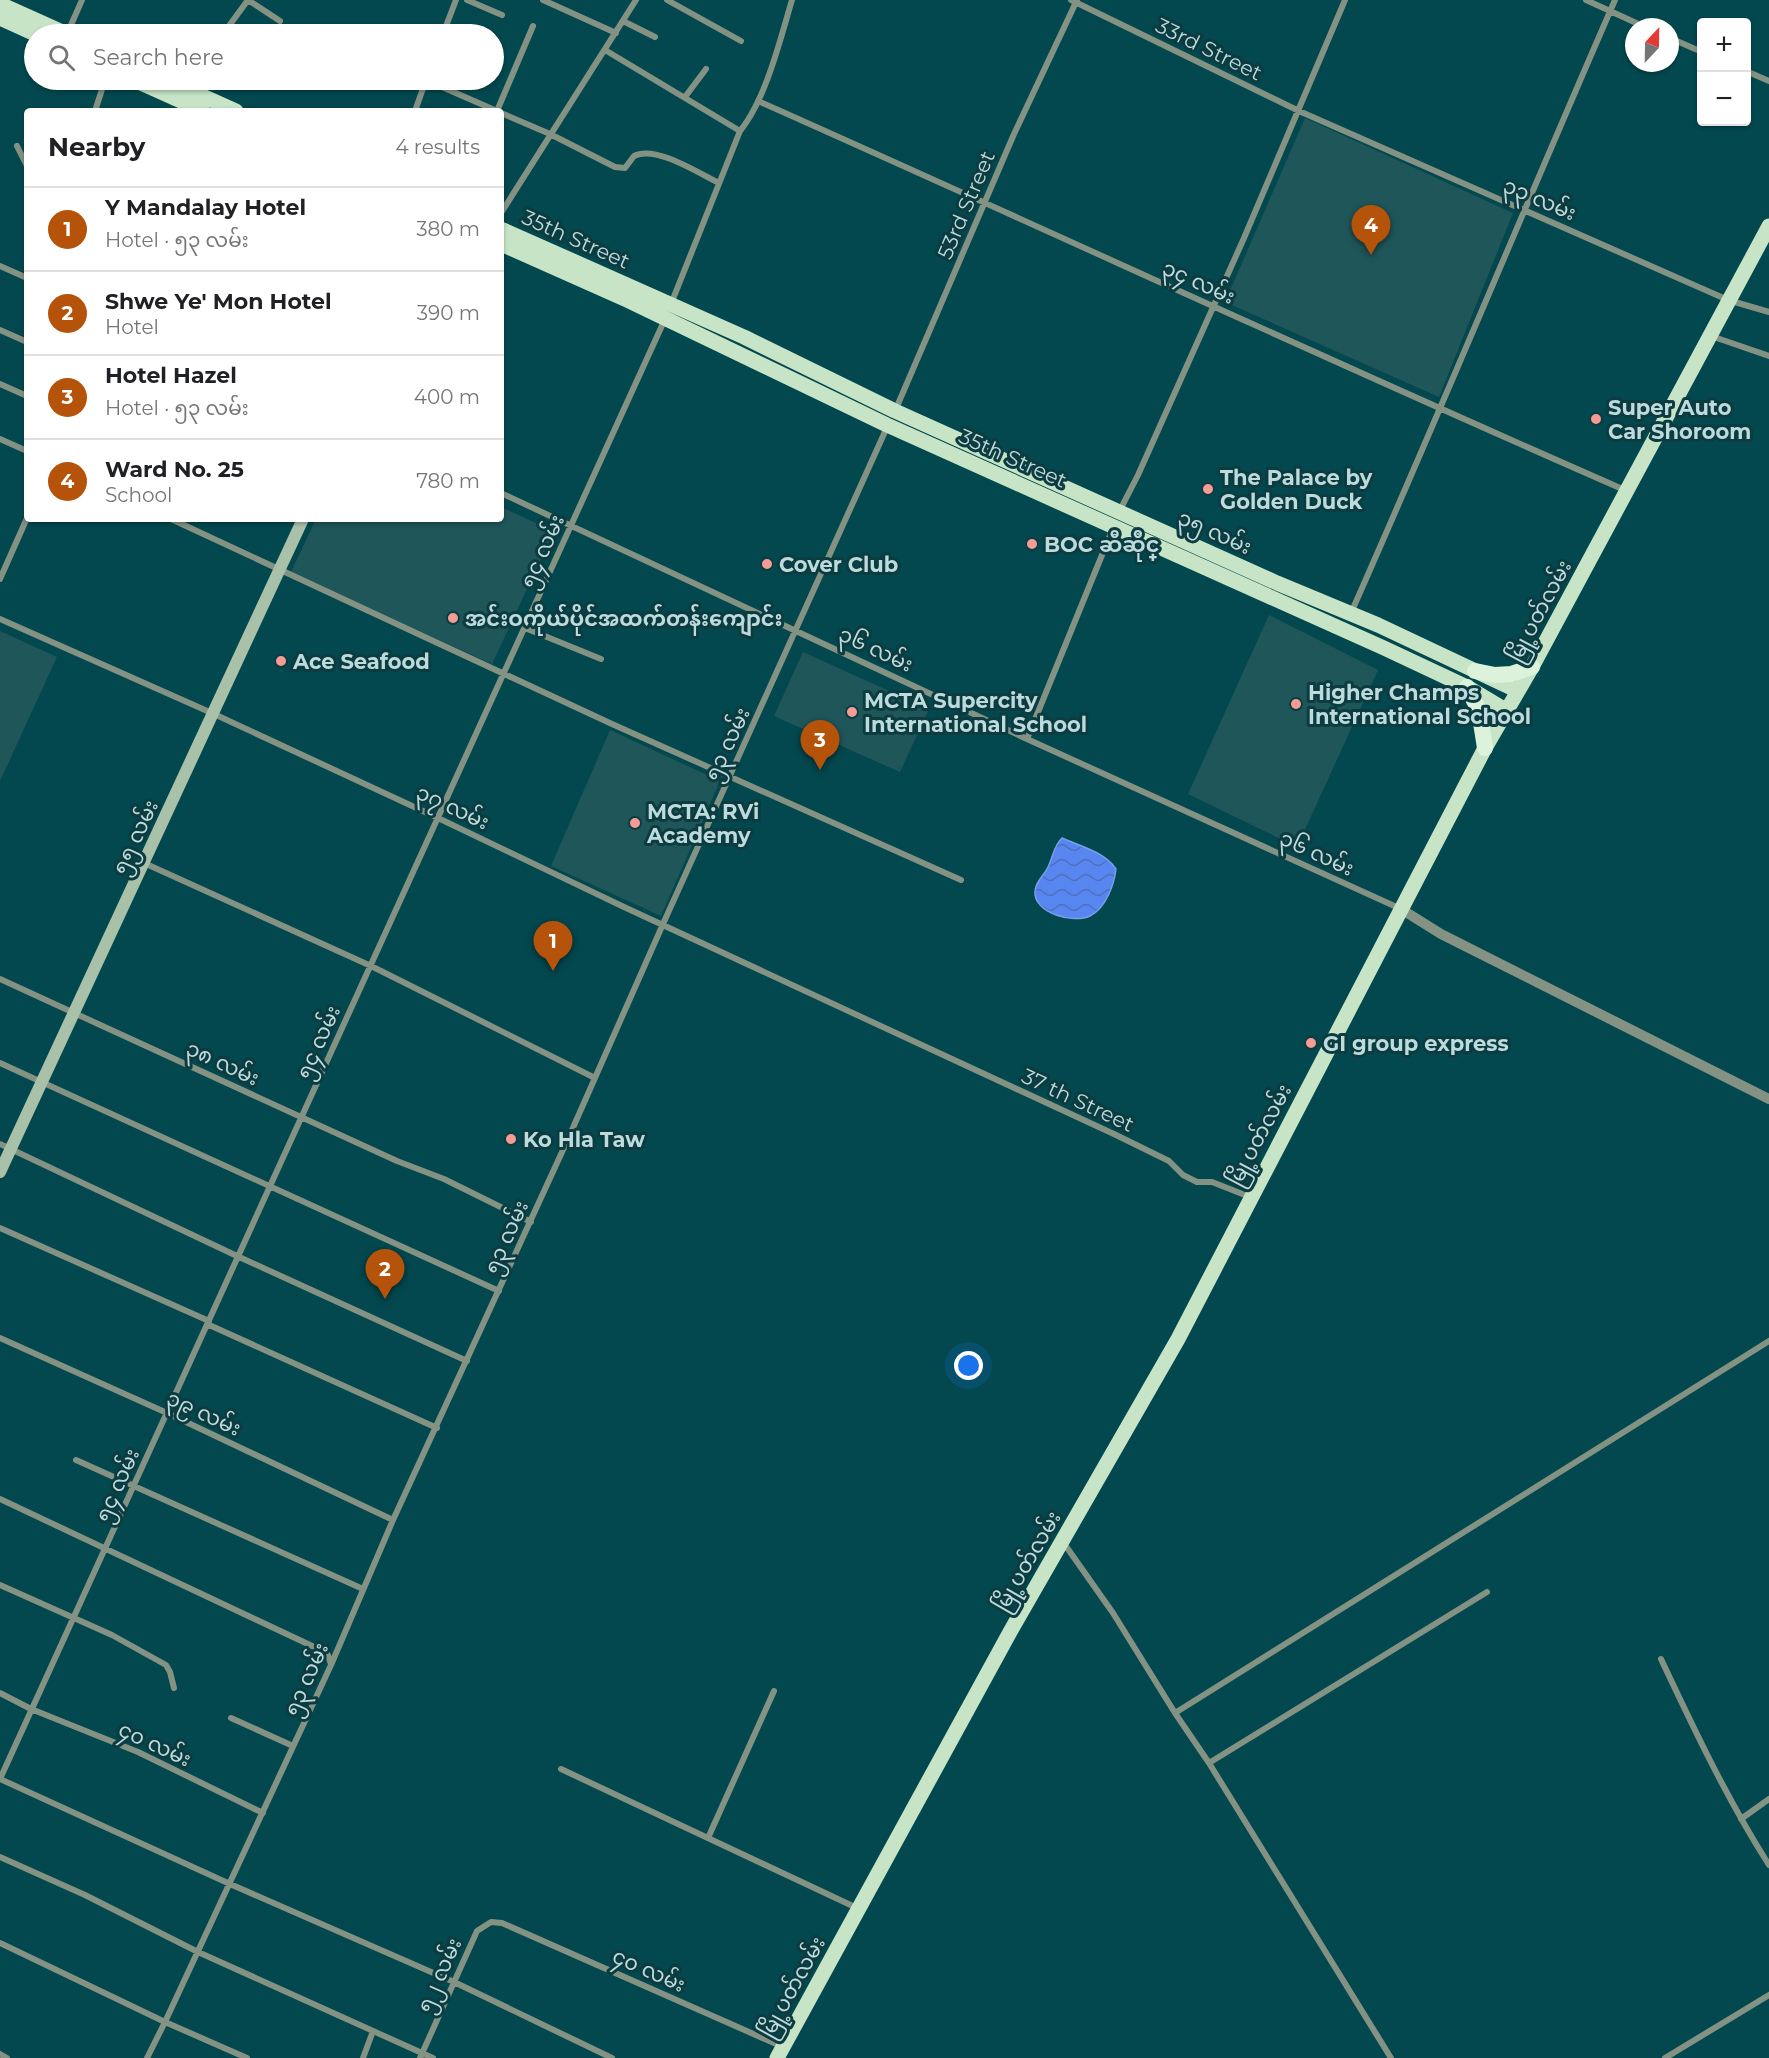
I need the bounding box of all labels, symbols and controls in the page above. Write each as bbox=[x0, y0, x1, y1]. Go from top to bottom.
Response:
street label: 33rd Street bbox=[1152, 13, 1266, 85]
north arrow bbox=[1625, 18, 1679, 72]
map controls bbox=[1697, 18, 1751, 126]
button: + bbox=[1697, 18, 1751, 72]
search box bbox=[24, 24, 504, 90]
icon: search bbox=[45, 41, 78, 74]
text: Search here bbox=[93, 44, 224, 71]
button: − bbox=[1697, 72, 1751, 126]
text: Nearby bbox=[48, 131, 145, 163]
text: 4 results bbox=[395, 135, 480, 159]
street label: 53rd Street bbox=[932, 147, 1000, 263]
street label: ၃၃ လမ်း bbox=[1498, 170, 1581, 230]
text: Y Mandalay Hotel bbox=[105, 194, 306, 221]
street label: 35th Street bbox=[518, 204, 634, 274]
pin: 4 bbox=[1352, 206, 1390, 255]
text: 1 bbox=[64, 217, 71, 241]
text: 380 m bbox=[416, 217, 480, 241]
text: Hotel · ၅၃ လမ်း bbox=[105, 228, 249, 252]
street label: ၃၄ လမ်း bbox=[1157, 252, 1240, 314]
text: Shwe Ye' Mon Hotel bbox=[105, 288, 332, 315]
text: 2 bbox=[62, 301, 73, 325]
text: 390 m bbox=[417, 301, 480, 325]
text: Hotel bbox=[105, 315, 159, 339]
text: Hotel Hazel bbox=[105, 362, 237, 389]
text: 3 bbox=[62, 385, 73, 409]
text: 400 m bbox=[414, 385, 480, 409]
place label: Super Auto Car Shoroom bbox=[1608, 395, 1751, 444]
text: Hotel · ၅၃ လမ်း bbox=[105, 396, 249, 420]
marker: Super Auto Car Shoroom bbox=[1589, 412, 1603, 426]
street label: 35th Street bbox=[955, 423, 1071, 493]
text: Ward No. 25 bbox=[105, 456, 244, 483]
place label: The Palace by Golden Duck bbox=[1220, 465, 1373, 514]
text: 4 bbox=[61, 469, 74, 493]
text: 780 m bbox=[416, 469, 480, 493]
marker: The Palace by Golden Duck bbox=[1201, 482, 1215, 496]
text: School bbox=[105, 483, 172, 507]
street label: ၃၅ လမ်း bbox=[1172, 502, 1257, 564]
street label: ၅၄ လမ်း bbox=[512, 509, 574, 594]
place label: BOC ဆီဆိုင္ bbox=[1044, 529, 1160, 562]
marker: BOC ဆီဆိုင္ bbox=[1025, 537, 1039, 551]
place label: Cover Club bbox=[779, 552, 898, 577]
street label: မြို့ပတ်လမ်း bbox=[1499, 554, 1581, 669]
marker: Cover Club bbox=[760, 557, 774, 571]
place label: အင်းဝကိုယ်ပိုင်အထက်တန်းကျောင်း bbox=[465, 603, 783, 637]
marker: အင်းဝကိုယ်ပိုင်အထက်တန်းကျောင်း bbox=[446, 611, 460, 625]
street label: ၃၆ လမ်း bbox=[833, 618, 918, 681]
place label: Ace Seafood bbox=[292, 649, 430, 674]
marker: Ace Seafood bbox=[274, 654, 288, 668]
place label: Higher Champs International School bbox=[1308, 680, 1531, 729]
place label: MCTA Supercity International School bbox=[864, 688, 1087, 737]
marker: Higher Champs International School bbox=[1289, 697, 1303, 711]
street label: ၅၃ လမ်း bbox=[697, 702, 759, 787]
marker: MCTA Supercity International School bbox=[845, 705, 859, 719]
pin: 3 bbox=[800, 720, 840, 770]
street label: ၃၇ လမ်း bbox=[411, 777, 495, 839]
street label: ၅၅ လမ်း bbox=[104, 795, 168, 880]
place label: MCTA: RVi Academy bbox=[646, 799, 759, 848]
marker: MCTA: RVi Academy bbox=[628, 816, 642, 830]
street label: ၃၆ လမ်း bbox=[1274, 822, 1359, 885]
pin: 1 bbox=[534, 922, 572, 971]
street label: ၅၄ လမ်း bbox=[288, 1000, 350, 1085]
place label: GI group express bbox=[1323, 1031, 1509, 1056]
street label: ၃၈ လမ်း bbox=[181, 1033, 265, 1095]
marker: GI group express bbox=[1304, 1036, 1318, 1050]
street label: 37 th Street bbox=[1018, 1063, 1138, 1137]
street label: မြို့ပတ်လမ်း bbox=[1219, 1078, 1301, 1193]
place label: Ko Hla Taw bbox=[523, 1127, 645, 1152]
marker: Ko Hla Taw bbox=[504, 1132, 518, 1146]
street label: ၅၃ လမ်း bbox=[476, 1195, 538, 1280]
pin: 2 bbox=[366, 1250, 404, 1299]
your location bbox=[954, 1351, 983, 1380]
street label: ၃၉ လမ်း bbox=[161, 1382, 246, 1445]
street label: ၅၄ လမ်း bbox=[87, 1443, 149, 1528]
street label: မြို့ပတ်လမ်း bbox=[986, 1505, 1070, 1618]
street label: ၅၃ လမ်း bbox=[276, 1637, 338, 1722]
street label: ၄၀ လမ်း bbox=[113, 1714, 197, 1776]
street label: မြို့ပတ်လမ်း bbox=[751, 1931, 834, 2044]
street label: ၅၂ လမ်း bbox=[409, 1933, 471, 2018]
street label: ၄၀ လမ်း bbox=[607, 1940, 691, 2002]

